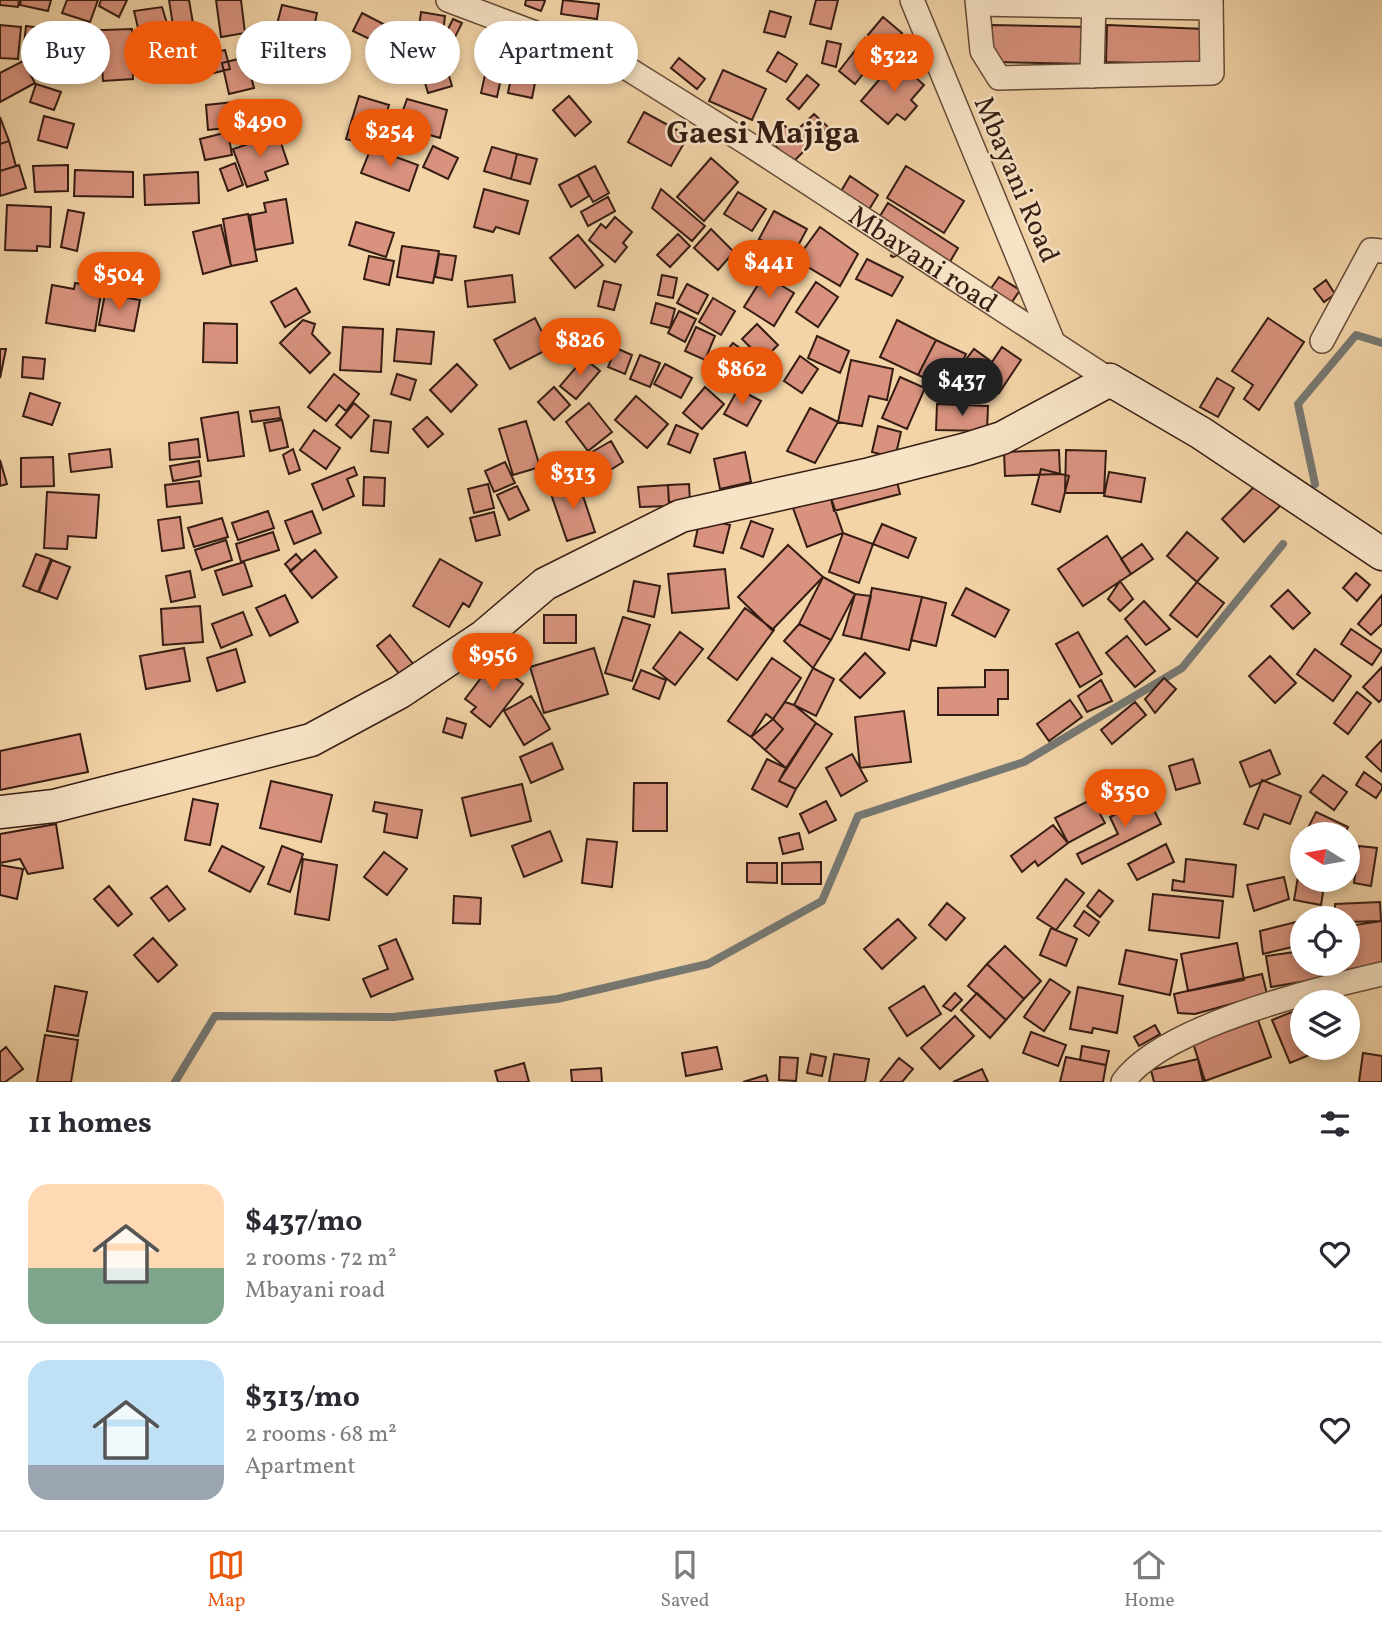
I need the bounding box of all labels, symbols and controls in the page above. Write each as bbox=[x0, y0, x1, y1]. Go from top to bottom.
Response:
chip: Buy bbox=[21, 21, 110, 84]
chip: Rent bbox=[124, 21, 222, 84]
chip: Filters bbox=[236, 21, 351, 84]
chip: New bbox=[365, 21, 460, 84]
chip: Apartment bbox=[474, 21, 638, 84]
pin: $322 bbox=[853, 34, 935, 94]
text: $322 bbox=[870, 41, 918, 73]
street label: Mbayani Road bbox=[963, 91, 1068, 269]
pin: $490 bbox=[219, 100, 301, 159]
text: $490 bbox=[233, 106, 287, 138]
pin: $254 bbox=[349, 110, 431, 169]
district label: Gaesi Majiga bbox=[666, 113, 860, 157]
text: $254 bbox=[365, 116, 415, 148]
street label: Mbayani road bbox=[840, 197, 1004, 323]
pin: $441 bbox=[728, 240, 810, 300]
text: $441 bbox=[744, 247, 794, 279]
pin: $504 bbox=[78, 252, 160, 312]
text: $504 bbox=[93, 259, 145, 291]
pin: $826 bbox=[539, 318, 621, 378]
text: $826 bbox=[555, 325, 605, 357]
pin: $862 bbox=[701, 348, 783, 407]
text: $862 bbox=[717, 354, 767, 386]
pin: $437 bbox=[921, 358, 1003, 418]
text: $437 bbox=[938, 365, 986, 397]
pin: $313 bbox=[532, 452, 614, 511]
text: $313 bbox=[550, 458, 596, 490]
pin: $956 bbox=[452, 634, 534, 693]
text: $956 bbox=[468, 640, 518, 672]
pin: $350 bbox=[1084, 770, 1166, 829]
text: $350 bbox=[1100, 776, 1150, 808]
north arrow bbox=[1290, 822, 1360, 892]
map controls bbox=[1290, 822, 1360, 1060]
button: locate bbox=[1290, 906, 1360, 976]
button: layers bbox=[1290, 990, 1360, 1060]
text: 11 homes bbox=[28, 1103, 152, 1145]
icon: filters bbox=[1316, 1105, 1354, 1143]
text: $437/mo bbox=[245, 1201, 362, 1243]
icon: home bbox=[84, 1212, 168, 1296]
icon: heart bbox=[1316, 1235, 1354, 1273]
text: 2 rooms · 72 m² bbox=[245, 1243, 396, 1275]
text: Mbayani road bbox=[245, 1275, 385, 1307]
text: $313/mo bbox=[245, 1377, 360, 1419]
icon: home bbox=[84, 1388, 168, 1472]
icon: heart bbox=[1316, 1411, 1354, 1449]
text: 2 rooms · 68 m² bbox=[245, 1419, 397, 1451]
text: Apartment bbox=[245, 1451, 356, 1483]
tab: Map bbox=[207, 1546, 246, 1614]
tab: Saved bbox=[660, 1546, 709, 1614]
tab: Home bbox=[1124, 1546, 1175, 1614]

